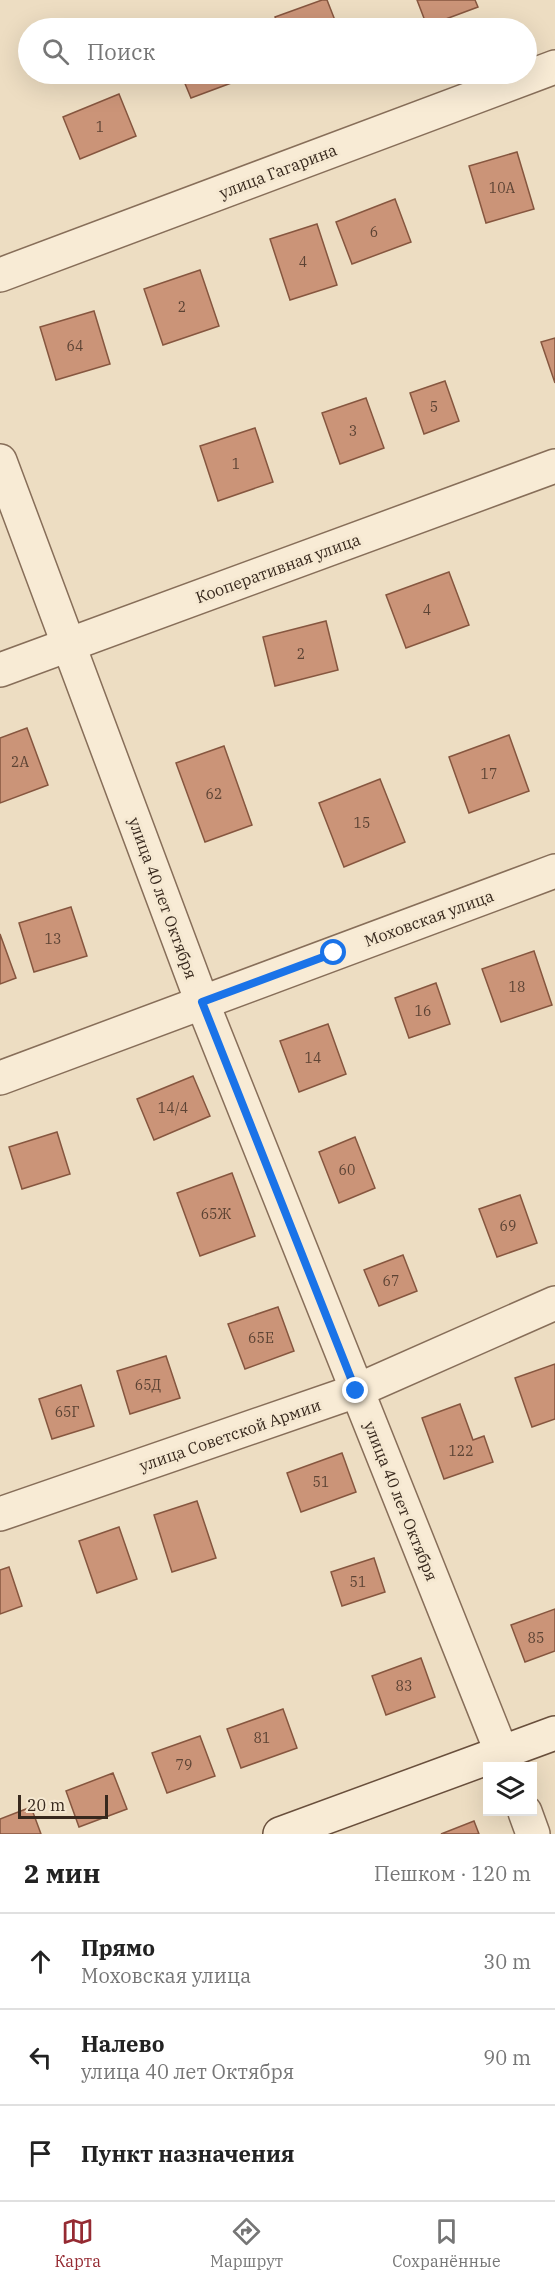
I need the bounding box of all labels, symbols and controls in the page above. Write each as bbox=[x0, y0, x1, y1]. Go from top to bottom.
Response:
search box bbox=[18, 18, 537, 84]
icon: search bbox=[39, 35, 72, 68]
text: Поиск bbox=[87, 37, 155, 66]
house number: 1 bbox=[96, 118, 104, 136]
street label: улица Гагарина bbox=[216, 139, 340, 203]
house number: 10А bbox=[489, 179, 516, 197]
house number: 6 bbox=[370, 223, 378, 241]
house number: 4 bbox=[299, 253, 307, 271]
house number: 2 bbox=[178, 298, 186, 316]
house number: 64 bbox=[67, 337, 83, 355]
house number: 5 bbox=[430, 398, 438, 416]
house number: 3 bbox=[349, 422, 357, 440]
house number: 1 bbox=[232, 455, 240, 473]
street label: Кооперативная улица bbox=[193, 529, 363, 607]
house number: 4 bbox=[423, 601, 431, 619]
house number: 2 bbox=[297, 645, 305, 663]
house number: 2А bbox=[11, 753, 29, 771]
house number: 17 bbox=[481, 765, 497, 783]
house number: 62 bbox=[206, 785, 222, 803]
street label: улица 40 лет Октября bbox=[124, 814, 202, 982]
house number: 15 bbox=[354, 814, 370, 832]
street label: Моховская улица bbox=[362, 885, 497, 951]
house number: 13 bbox=[45, 930, 61, 948]
route start bbox=[320, 939, 346, 965]
house number: 18 bbox=[509, 978, 525, 996]
house number: 16 bbox=[415, 1002, 431, 1020]
house number: 14 bbox=[305, 1049, 321, 1067]
house number: 14/4 bbox=[158, 1099, 188, 1117]
house number: 60 bbox=[339, 1161, 355, 1179]
house number: 65Ж bbox=[201, 1205, 232, 1223]
house number: 69 bbox=[500, 1217, 516, 1235]
house number: 67 bbox=[383, 1272, 399, 1290]
house number: 65Е bbox=[248, 1329, 274, 1347]
house number: 65Д bbox=[135, 1376, 162, 1394]
route end bbox=[342, 1377, 368, 1403]
street label: улица Советской Армии bbox=[137, 1394, 323, 1476]
house number: 65Г bbox=[55, 1403, 79, 1421]
street label: улица 40 лет Октября bbox=[360, 1418, 442, 1584]
house number: 122 bbox=[448, 1442, 474, 1460]
house number: 51 bbox=[313, 1473, 329, 1491]
house number: 51 bbox=[350, 1573, 366, 1591]
house number: 85 bbox=[528, 1629, 544, 1647]
house number: 83 bbox=[396, 1677, 412, 1695]
house number: 81 bbox=[254, 1729, 270, 1747]
house number: 79 bbox=[176, 1756, 192, 1774]
map controls bbox=[483, 1762, 537, 1816]
button: layers bbox=[483, 1762, 537, 1816]
scale bar bbox=[18, 1792, 108, 1820]
text: 20 m bbox=[27, 1795, 65, 1815]
text: 2 мин bbox=[24, 1856, 100, 1890]
text: Пешком · 120 m bbox=[374, 1860, 531, 1887]
text: Прямо bbox=[81, 1933, 155, 1962]
icon: ahead bbox=[24, 1945, 57, 1978]
text: 30 m bbox=[483, 1948, 531, 1975]
text: Моховская улица bbox=[81, 1962, 251, 1989]
text: Налево bbox=[81, 2029, 165, 2058]
icon: left bbox=[24, 2041, 57, 2074]
text: 90 m bbox=[483, 2044, 531, 2071]
text: улица 40 лет Октября bbox=[81, 2058, 294, 2085]
icon: arrive bbox=[24, 2137, 57, 2170]
text: Пункт назначения bbox=[81, 2139, 295, 2168]
tab: Карта bbox=[54, 2215, 101, 2271]
tab: Маршрут bbox=[210, 2215, 283, 2271]
tab: Сохранённые bbox=[392, 2215, 500, 2271]

